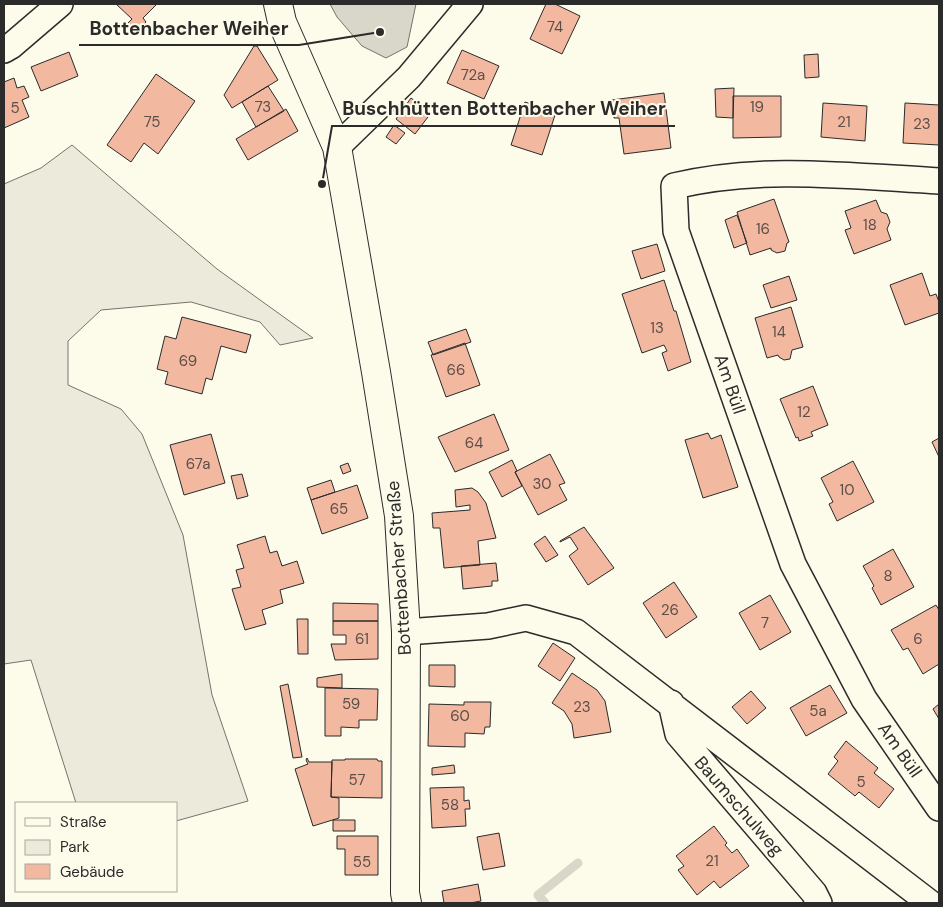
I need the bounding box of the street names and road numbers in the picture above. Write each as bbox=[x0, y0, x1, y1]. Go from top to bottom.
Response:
street label: Am Büll bbox=[709, 351, 751, 417]
street label: Bottenbacher Straße bbox=[381, 480, 417, 656]
street label: Am Büll bbox=[872, 718, 928, 782]
street label: Baumschulweg bbox=[689, 751, 789, 861]

